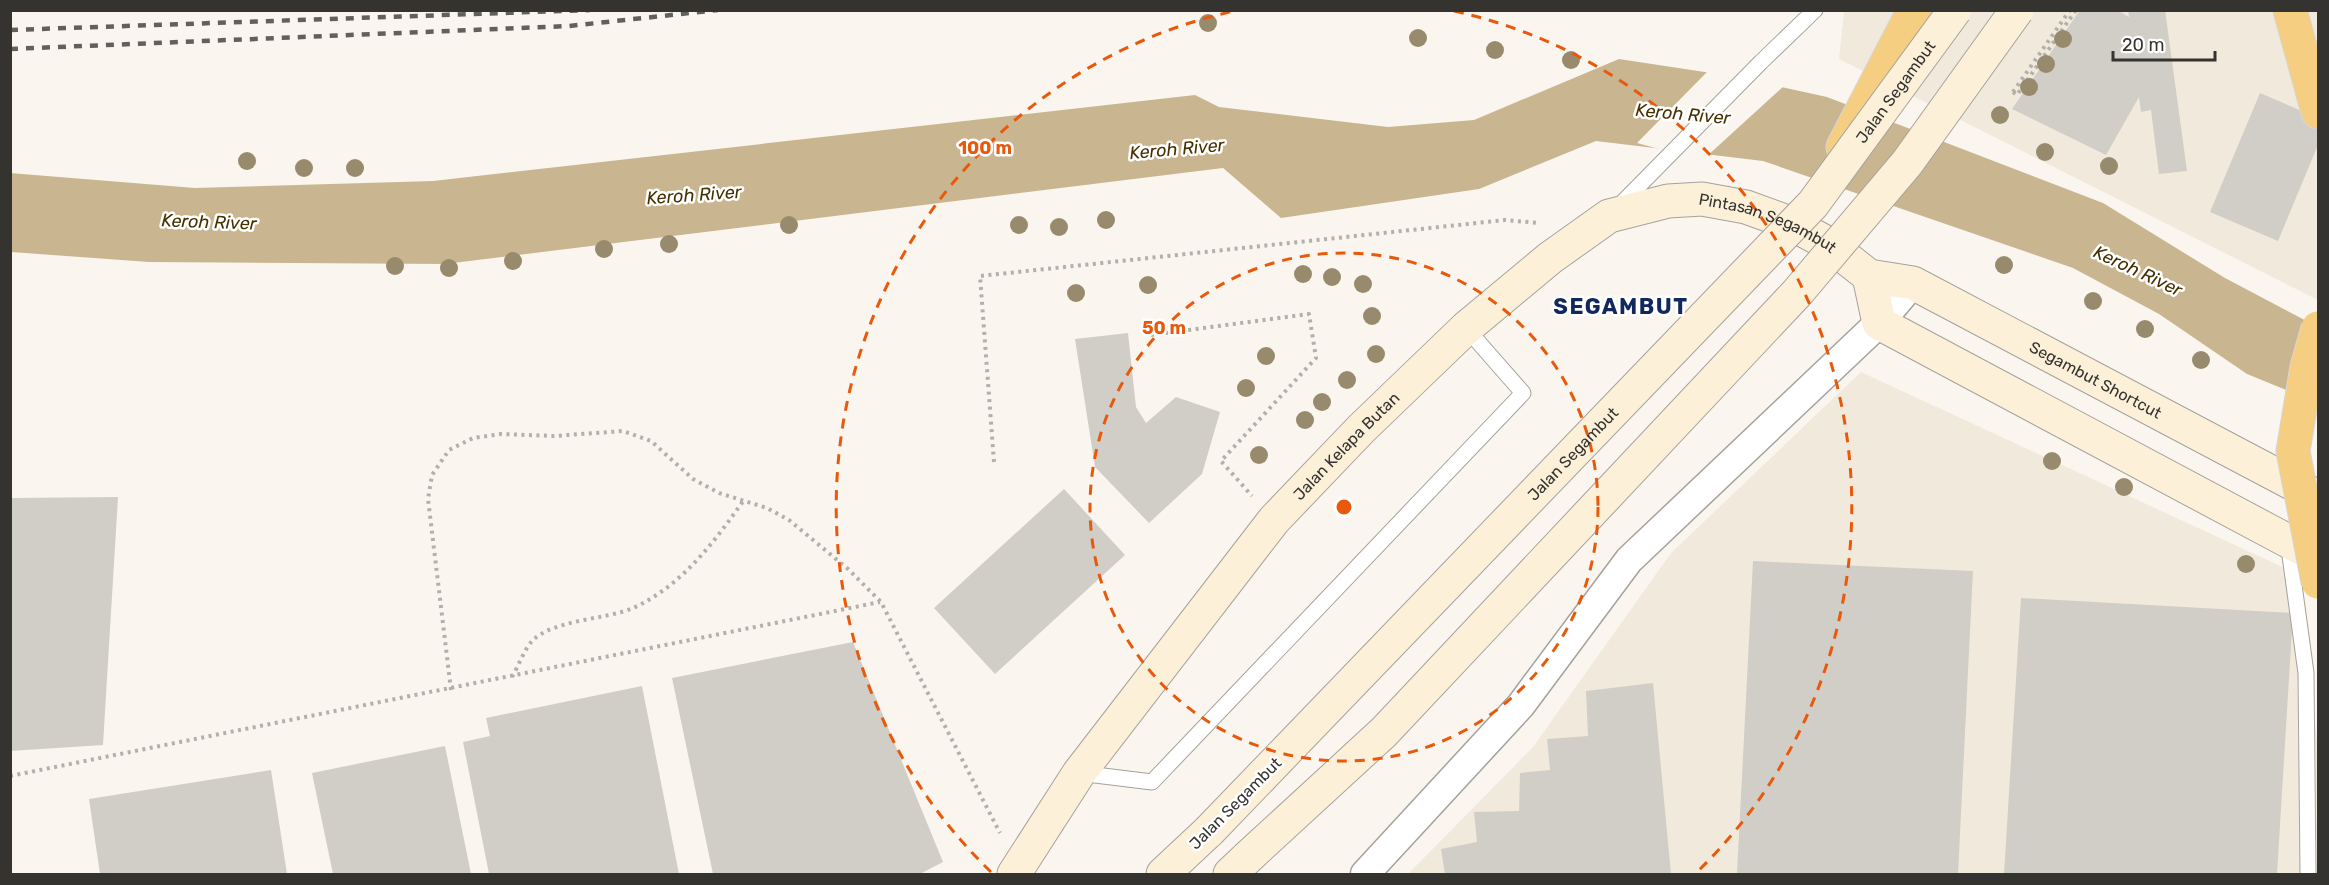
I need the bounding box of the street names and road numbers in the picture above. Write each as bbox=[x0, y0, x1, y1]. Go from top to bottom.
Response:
street label: Jalan Segambut bbox=[1852, 37, 1940, 147]
street label: Pintasan Segambut bbox=[1697, 190, 1840, 257]
street label: Segambut Shortcut bbox=[2026, 337, 2165, 423]
street label: Jalan Kelapa Butan bbox=[1289, 388, 1404, 504]
street label: Jalan Segambut bbox=[1524, 403, 1622, 505]
street label: Jalan Segambut bbox=[1185, 753, 1285, 853]

